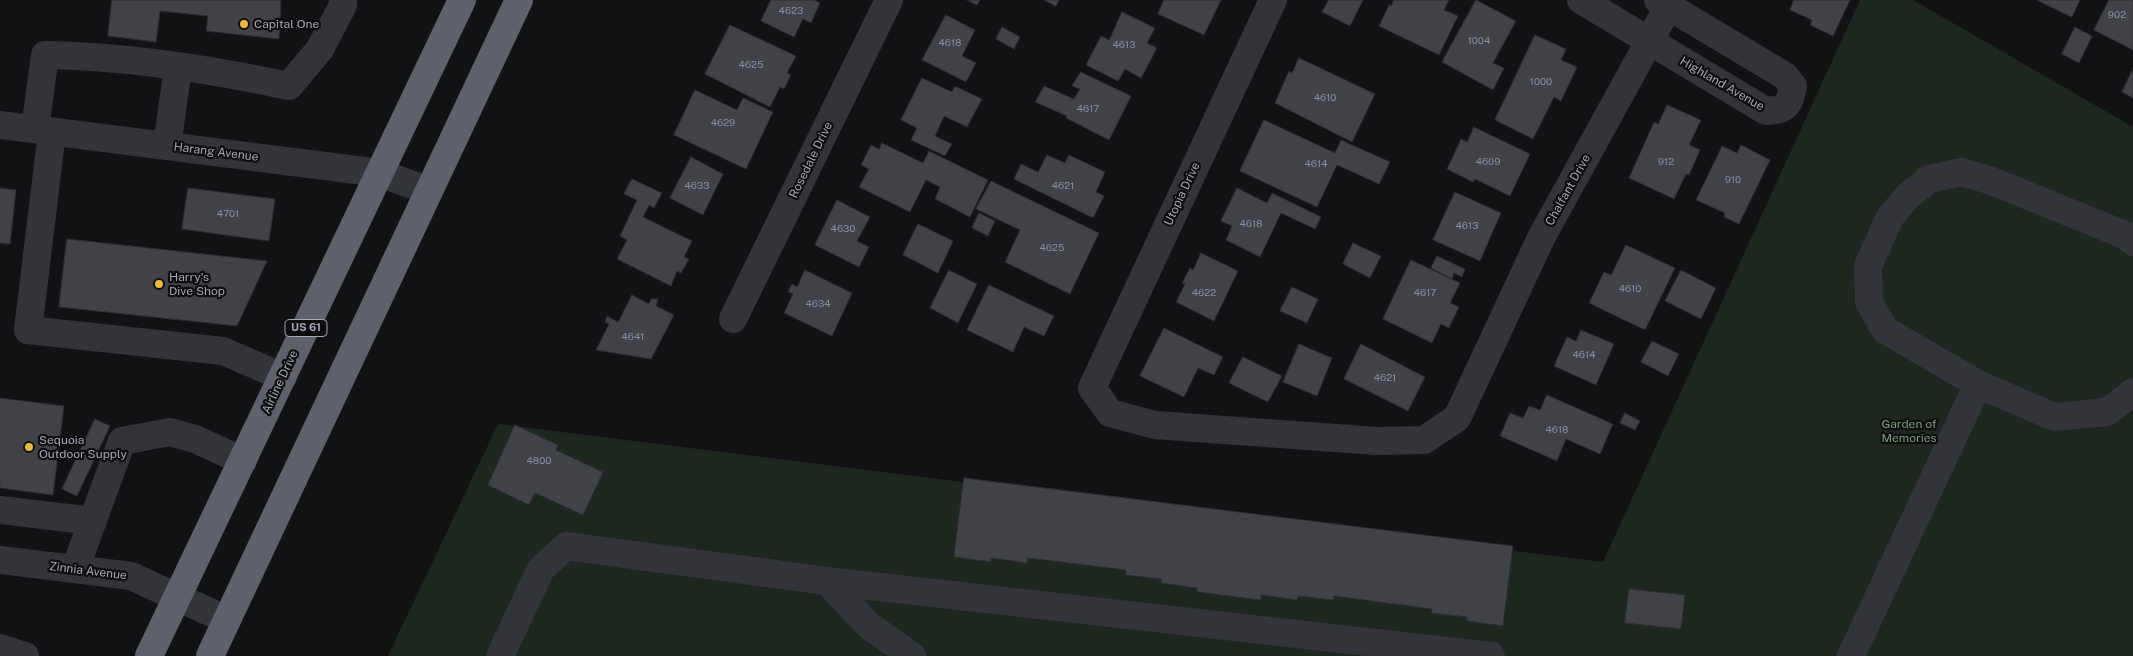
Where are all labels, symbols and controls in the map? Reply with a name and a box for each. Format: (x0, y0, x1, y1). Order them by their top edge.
house number: 4623 (779, 5, 803, 17)
house number: 902 (2108, 9, 2126, 21)
place label: Capital One (254, 17, 319, 31)
marker: Capital One (238, 18, 250, 30)
house number: 1004 (1468, 35, 1490, 47)
house number: 4618 (938, 37, 962, 49)
house number: 4613 (1113, 39, 1135, 51)
street label: Highland Avenue (1677, 54, 1767, 114)
house number: 4625 (739, 59, 763, 71)
house number: 1000 (1530, 76, 1552, 88)
house number: 4610 (1314, 92, 1336, 104)
house number: 4617 (1077, 103, 1099, 115)
house number: 4629 (711, 117, 735, 129)
street label: Rosedale Drive (786, 120, 836, 200)
street label: Harang Avenue (173, 140, 259, 164)
street label: Chalfant Drive (1542, 152, 1594, 228)
house number: 4609 (1476, 156, 1500, 168)
house number: 912 (1658, 156, 1674, 168)
house number: 4614 (1305, 158, 1327, 170)
street label: Utopia Drive (1161, 160, 1203, 228)
house number: 910 (1725, 174, 1741, 186)
house number: 4633 (685, 180, 709, 192)
house number: 4621 (1052, 180, 1074, 192)
house number: 4701 (217, 208, 239, 220)
house number: 4618 (1239, 218, 1263, 230)
house number: 4613 (1456, 220, 1478, 232)
house number: 4630 (831, 223, 855, 235)
house number: 4625 (1040, 242, 1064, 254)
place label: Harry's Dive Shop (169, 270, 225, 298)
marker: Harry's Dive Shop (153, 278, 165, 290)
house number: 4610 (1619, 283, 1641, 295)
house number: 4622 (1192, 287, 1216, 299)
house number: 4617 (1414, 287, 1436, 299)
house number: 4634 (805, 298, 831, 310)
road number: US 61 (285, 319, 327, 336)
house number: 4641 (622, 331, 644, 343)
street label: Airline Drive (259, 348, 301, 416)
house number: 4614 (1573, 349, 1595, 361)
house number: 4621 (1374, 372, 1396, 384)
park label: Garden of Memories (1881, 417, 1937, 445)
house number: 4618 (1545, 424, 1569, 436)
place label: Sequoia Outdoor Supply (39, 433, 127, 461)
marker: Sequoia Outdoor Supply (23, 441, 35, 453)
house number: 4800 (527, 455, 551, 467)
street label: Zinnia Avenue (48, 559, 128, 583)

